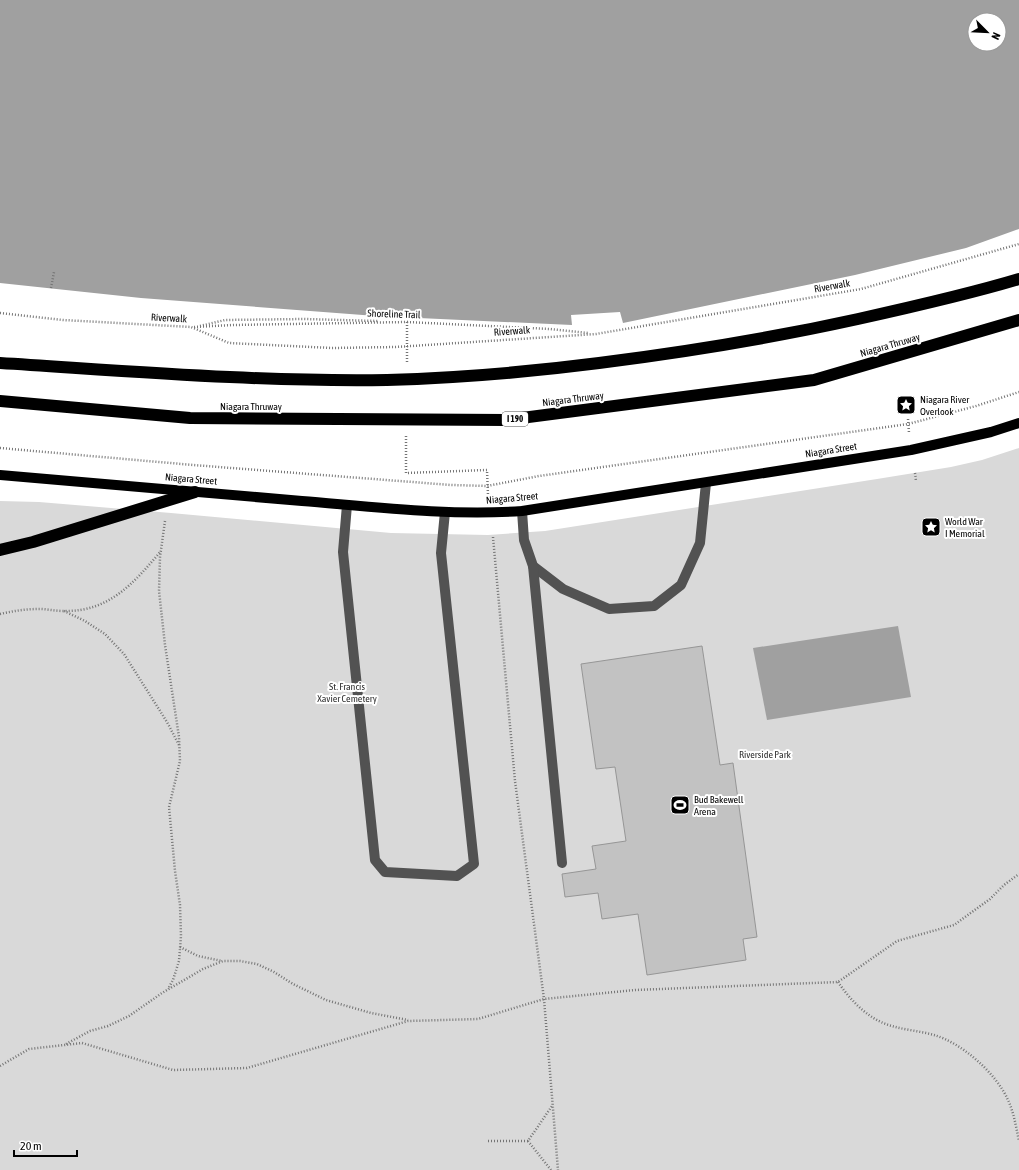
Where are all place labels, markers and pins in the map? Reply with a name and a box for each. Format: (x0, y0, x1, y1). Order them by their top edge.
place icon: Niagara River Overlook (895, 394, 917, 416)
place label: Niagara River Overlook (920, 394, 970, 417)
place icon: World War I Memorial (920, 516, 942, 538)
place label: World War I Memorial (945, 516, 985, 539)
sports icon: Bud Bakewell Arena (669, 794, 691, 816)
place label: Bud Bakewell Arena (694, 794, 744, 817)

